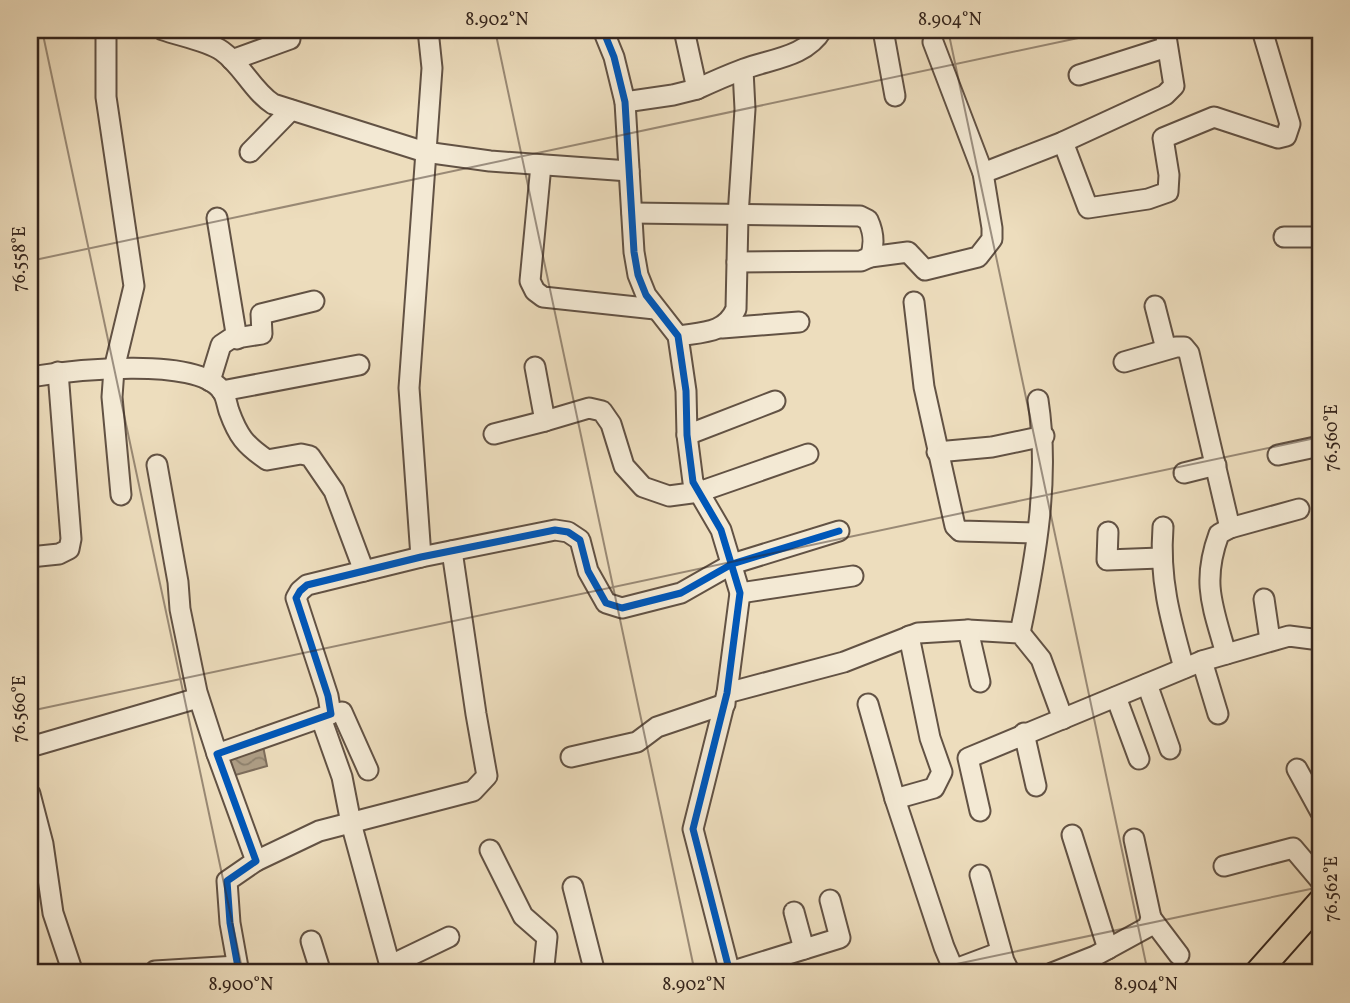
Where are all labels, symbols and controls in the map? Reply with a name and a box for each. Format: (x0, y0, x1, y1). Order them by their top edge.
text: 8.902°N (465, 8, 529, 33)
text: 8.904°N (918, 8, 982, 33)
text: 76.558°E (8, 226, 33, 292)
text: 76.560°E (1320, 404, 1345, 472)
text: 76.560°E (8, 675, 33, 743)
text: 76.562°E (1320, 856, 1345, 922)
text: 8.900°N (209, 973, 273, 998)
text: 8.902°N (662, 973, 726, 998)
text: 8.904°N (1114, 973, 1178, 998)

